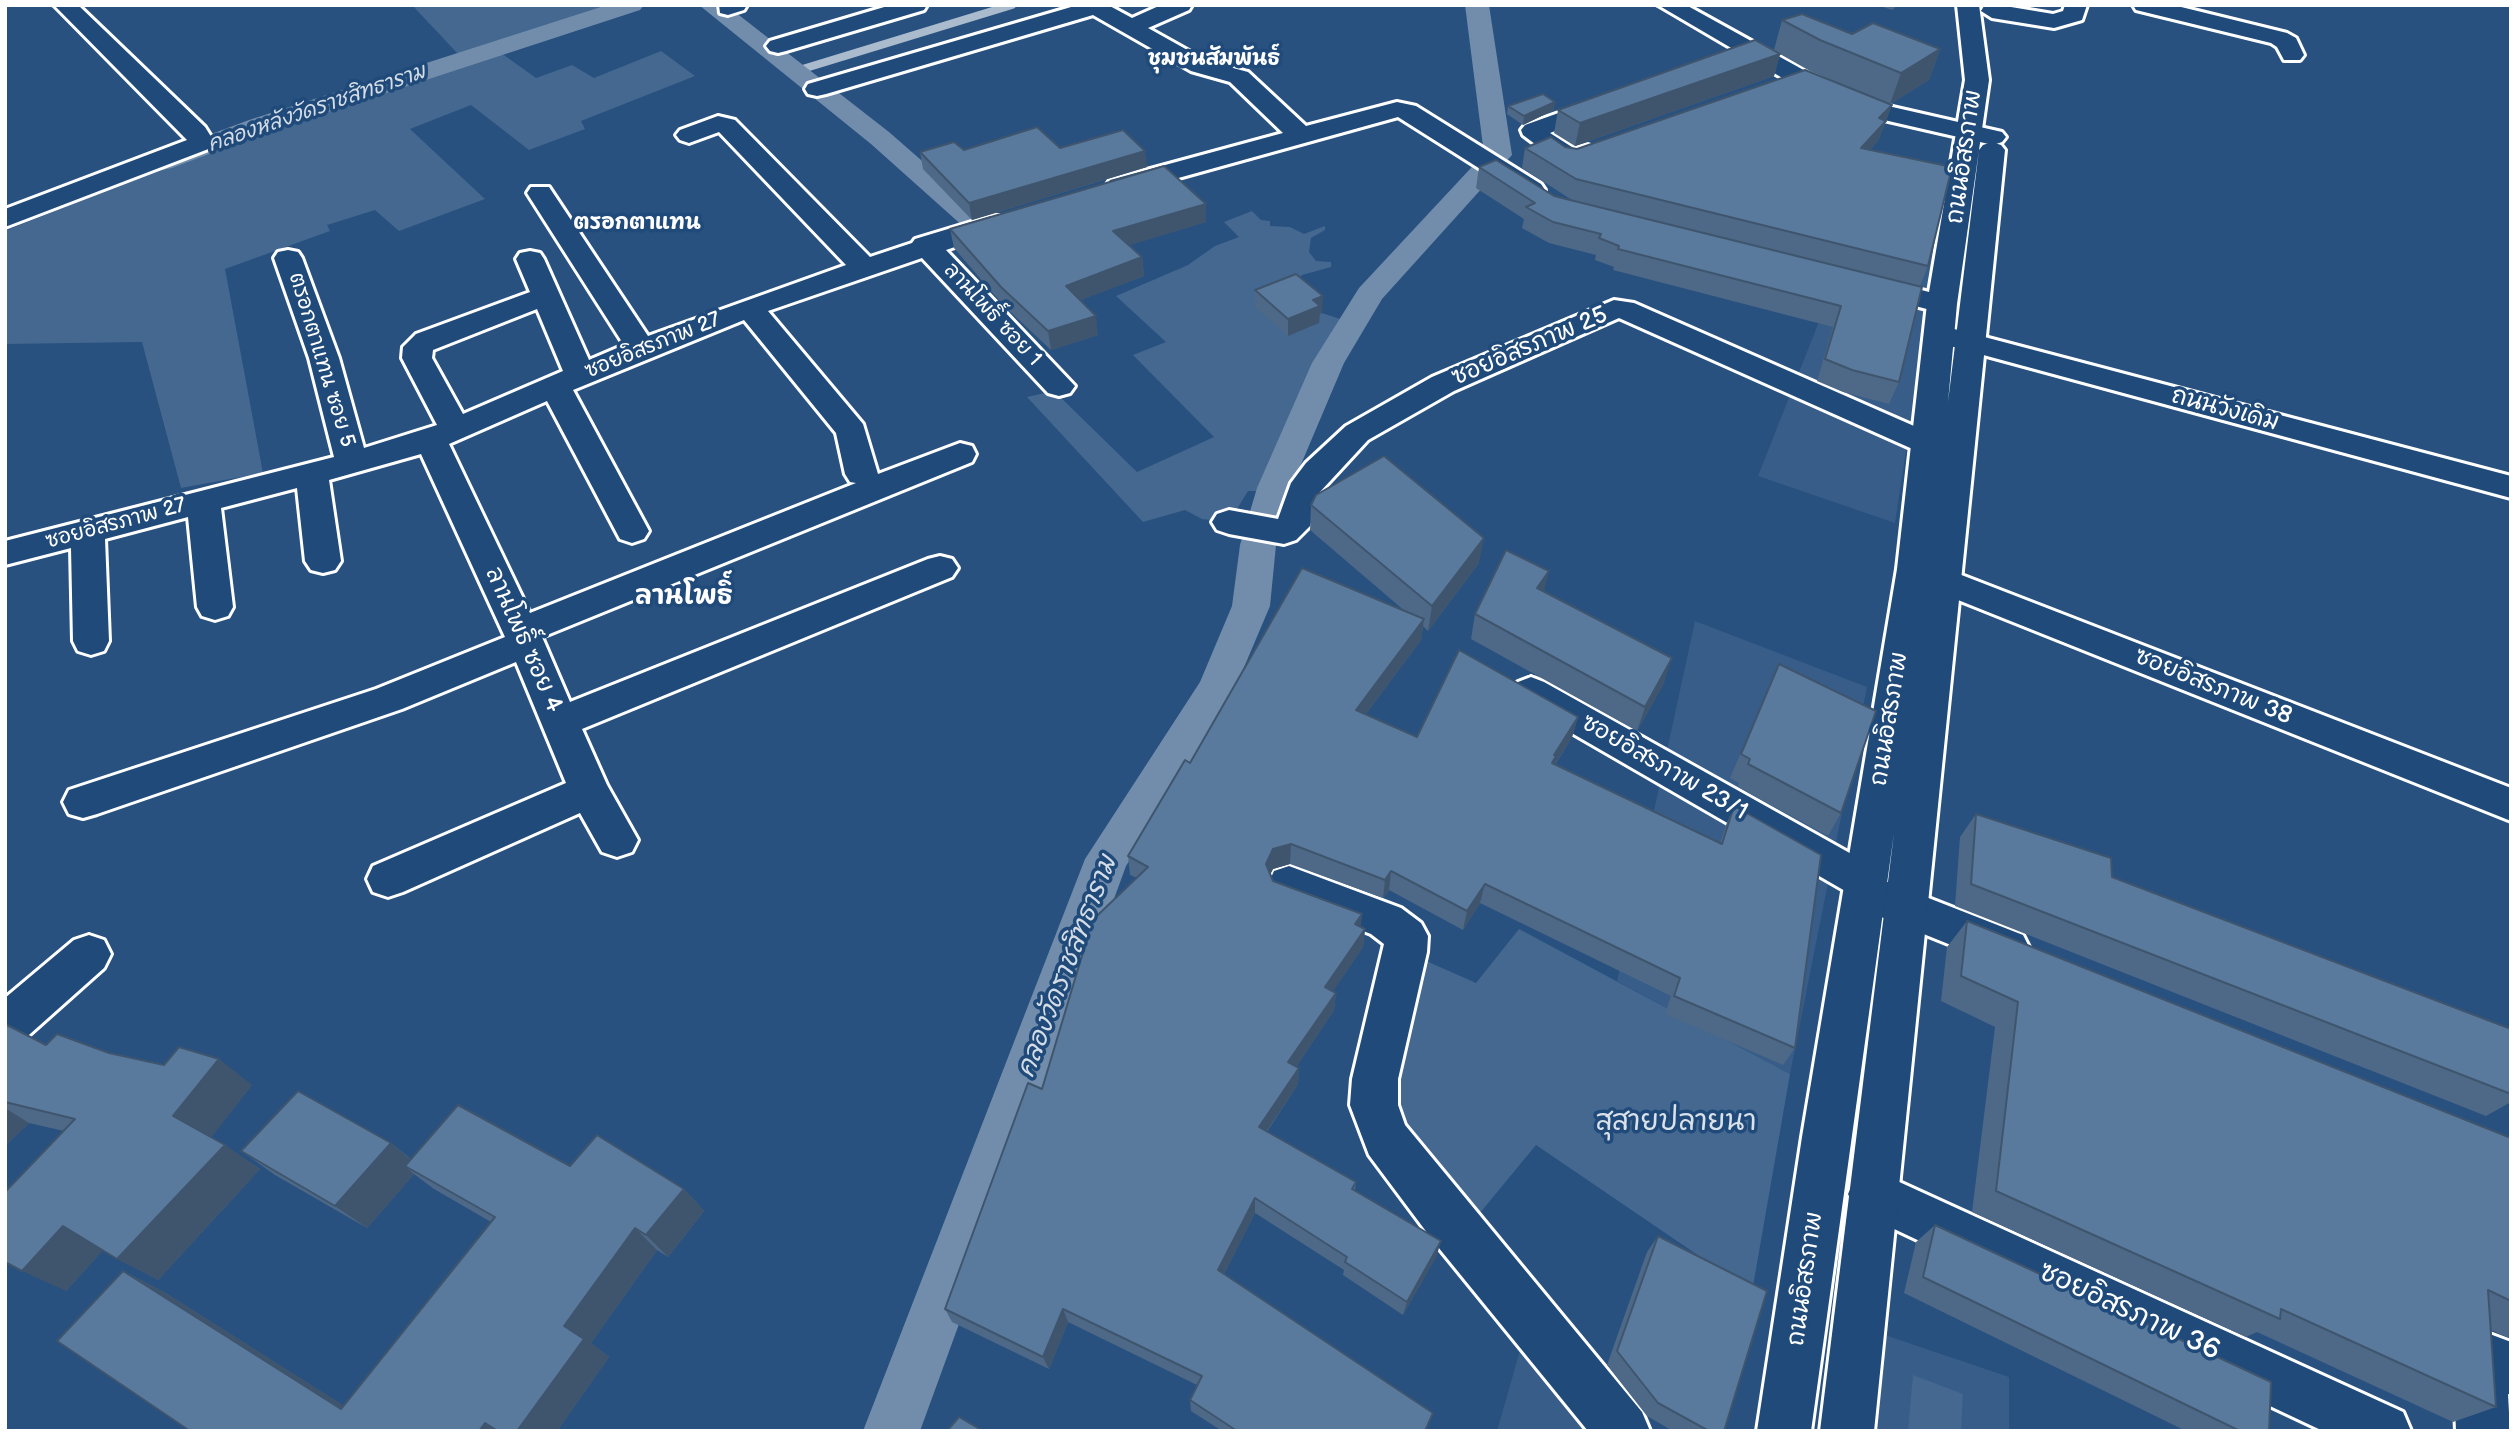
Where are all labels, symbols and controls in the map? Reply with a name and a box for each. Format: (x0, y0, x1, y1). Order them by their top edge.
district label: ชุมชนสัมพันธ์ (1148, 47, 1280, 73)
water label: คลองหลังวัดราชสิทธาราม (205, 60, 429, 158)
street label: ถนนอิสรภาพ (1941, 88, 1989, 226)
district label: ตรอกตาแทน (573, 211, 701, 237)
street label: ลานโพธิ์ ซอย 1 (938, 258, 1046, 372)
street label: ตรอกตาแทน ซอย 5 (282, 270, 360, 450)
street label: ซอยอิสรภาพ 25 (1448, 301, 1612, 393)
street label: ซอยอิสรภาพ 27 (582, 307, 724, 385)
street label: ถนนวังเดิม (2168, 382, 2282, 438)
street label: ซอยอิสรภาพ 27 (43, 493, 189, 555)
street label: ลานโพธิ์ ซอย 4 (478, 563, 568, 717)
district label: ลานโพธิ์ (635, 581, 733, 613)
street label: ซอยอิสรภาพ 38 (2130, 642, 2296, 732)
street label: ถนนอิสรภาพ (1865, 650, 1915, 788)
street label: ซอยอิสรภาพ 23/1 (1576, 709, 1752, 827)
water label: คลองวัดราชสิทธาราม (1011, 852, 1125, 1082)
park label: สุสายปลายนา (1596, 1106, 1756, 1140)
street label: ถนนอิสรภาพ (1782, 1210, 1830, 1348)
street label: ซอยอิสรภาพ 36 (2033, 1255, 2225, 1369)

